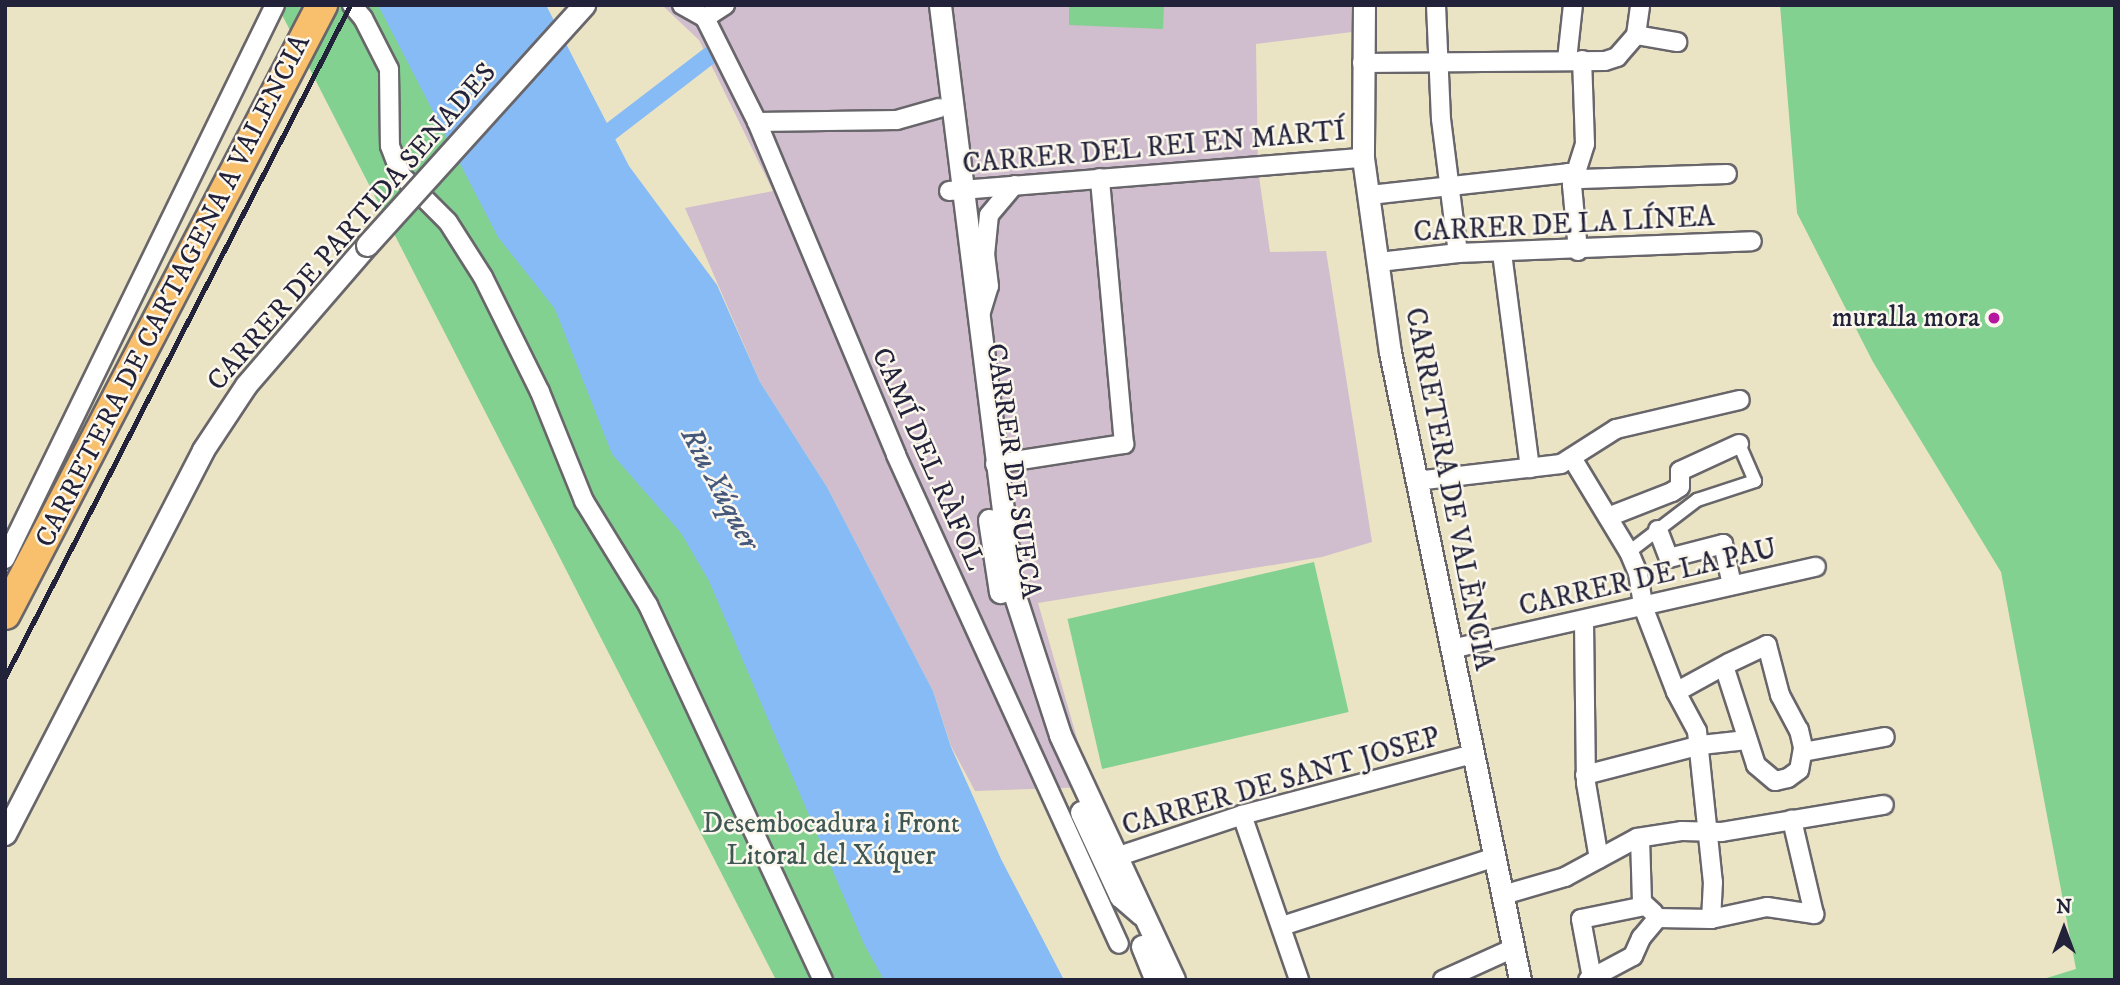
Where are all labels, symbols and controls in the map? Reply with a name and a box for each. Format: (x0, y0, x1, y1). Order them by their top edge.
street label: CARRETERA DE CARTAGENA A VALENCIA (28, 29, 318, 553)
street label: CARRER DE PARTIDA SENADES (200, 56, 504, 398)
street label: CARRER DEL REI EN MARTÍ (961, 115, 1347, 181)
street label: CARRER DE LA LÍNEA (1413, 200, 1715, 250)
place label: muralla mora (1832, 301, 1980, 335)
street label: CARRETERA DE VALÈNCIA (1397, 305, 1501, 673)
marker: muralla mora (1986, 310, 2002, 326)
street label: CARRER DE SUECA (978, 341, 1048, 601)
street label: CAMÍ DEL RÀFOL (864, 343, 992, 575)
water label: Riu Xúquer (672, 421, 766, 557)
street label: CARRER DE LA PAU (1516, 532, 1780, 624)
street label: CARRER DE SANT JOSEP (1118, 721, 1444, 843)
park label: Desembocadura i Front Litoral del Xúquer (702, 807, 960, 873)
north arrow (2029, 894, 2099, 964)
text: N (2056, 896, 2072, 919)

